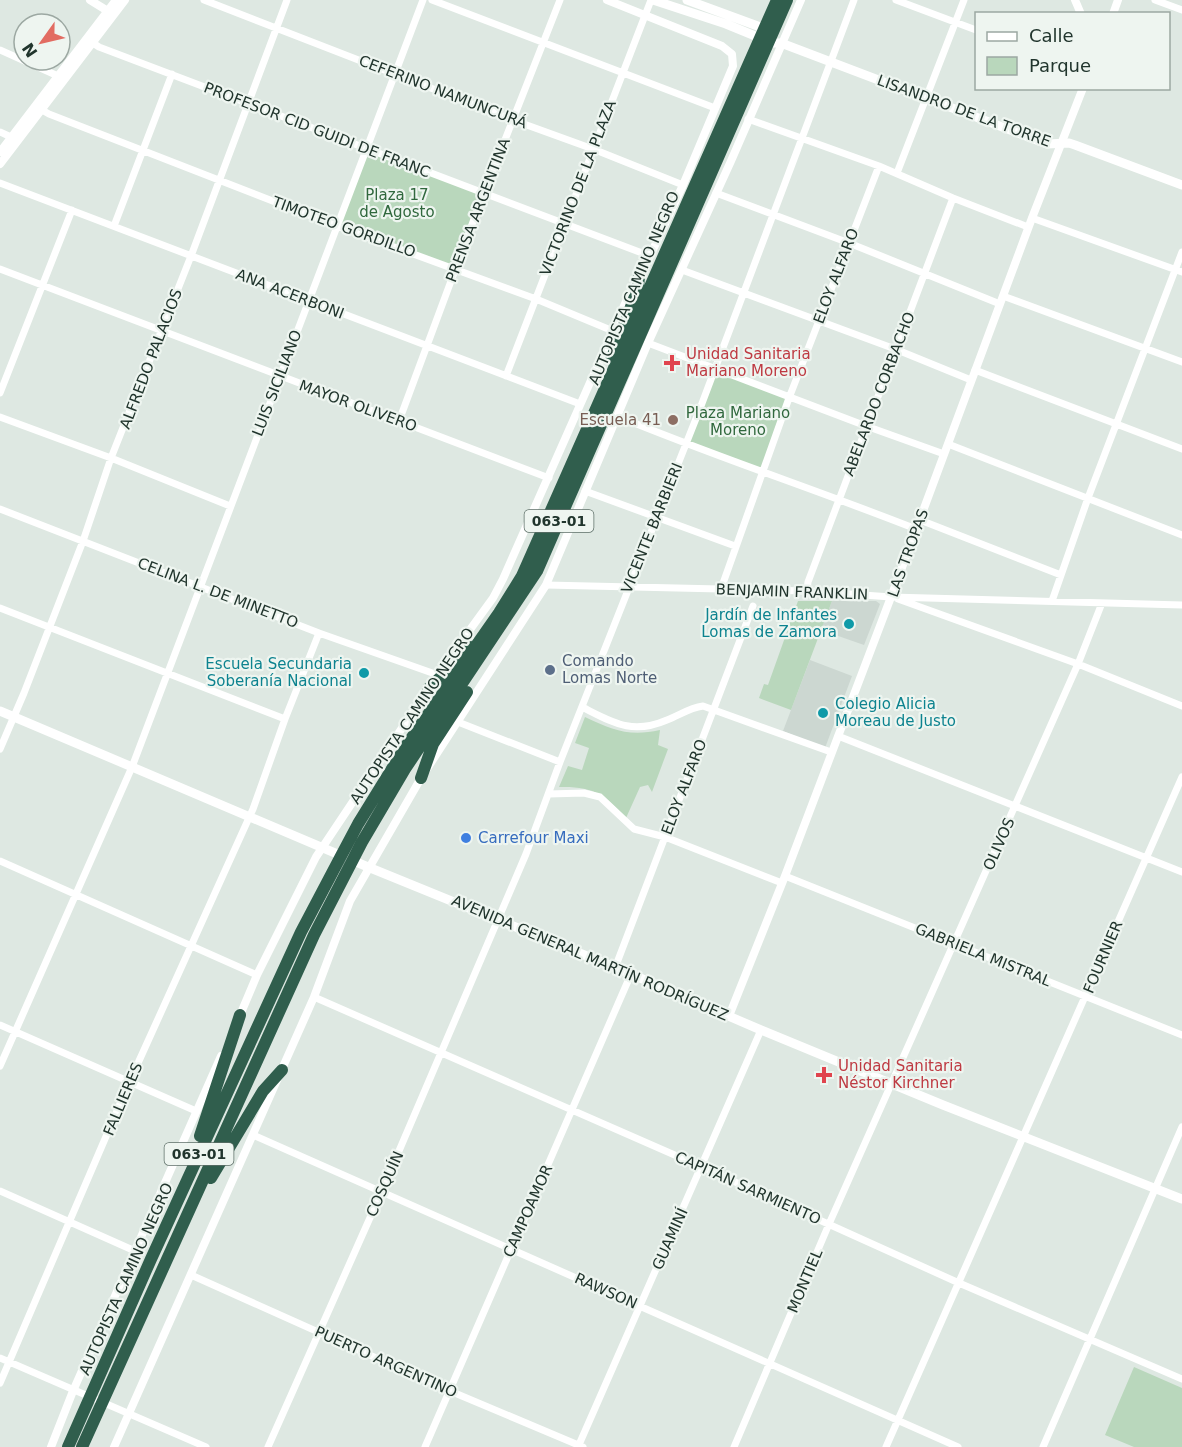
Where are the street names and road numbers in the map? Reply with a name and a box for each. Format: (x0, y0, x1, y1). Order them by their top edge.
street label: CEFERINO NAMUNCURÁ (356, 51, 531, 133)
street label: LISANDRO DE LA TORRE (875, 71, 1053, 151)
street label: PROFESOR CID GUIDI DE FRANC (201, 78, 433, 182)
street label: VICTORINO DE LA PLAZA (536, 97, 620, 278)
street label: PRENSA ARGENTINA (442, 135, 514, 285)
street label: AUTOPISTA CAMINO NEGRO (585, 188, 683, 388)
street label: TIMOTEO GORDILLO (269, 192, 418, 261)
street label: ELOY ALFARO (810, 226, 862, 326)
street label: ANA ACERBONI (233, 265, 347, 323)
street label: ALFREDO PALACIOS (116, 286, 186, 432)
street label: ABELARDO CORBACHO (839, 310, 919, 478)
street label: LUIS SICILIANO (248, 327, 306, 439)
street label: MAYOR OLIVERO (297, 376, 419, 436)
street label: VICENTE BARBIERI (618, 460, 686, 596)
street label: LAS TROPAS (884, 506, 932, 600)
road number: 063-01 (524, 510, 594, 532)
street label: CELINA L. DE MINETTO (135, 554, 301, 632)
street label: BENJAMIN FRANKLIN (715, 580, 869, 604)
street label: AUTOPISTA CAMINO NEGRO (346, 624, 478, 808)
street label: ELOY ALFARO (658, 737, 710, 837)
street label: OLIVOS (979, 815, 1019, 873)
street label: AVENIDA GENERAL MARTÍN RODRÍGUEZ (449, 890, 732, 1025)
street label: FOURNIER (1080, 918, 1126, 996)
street label: GABRIELA MISTRAL (913, 920, 1054, 991)
street label: FALLIERES (100, 1060, 146, 1138)
road number: 063-01 (164, 1143, 234, 1165)
street label: CAPITÁN SARMIENTO (672, 1147, 824, 1228)
street label: COSQUÍN (362, 1148, 408, 1220)
street label: CAMPOAMOR (500, 1162, 556, 1260)
street label: AUTOPISTA CAMINO NEGRO (75, 1180, 177, 1378)
street label: GUAMINÍ (647, 1205, 692, 1273)
street label: MONTIEL (784, 1246, 827, 1316)
street label: RAWSON (572, 1269, 640, 1313)
street label: PUERTO ARGENTINO (312, 1322, 460, 1402)

